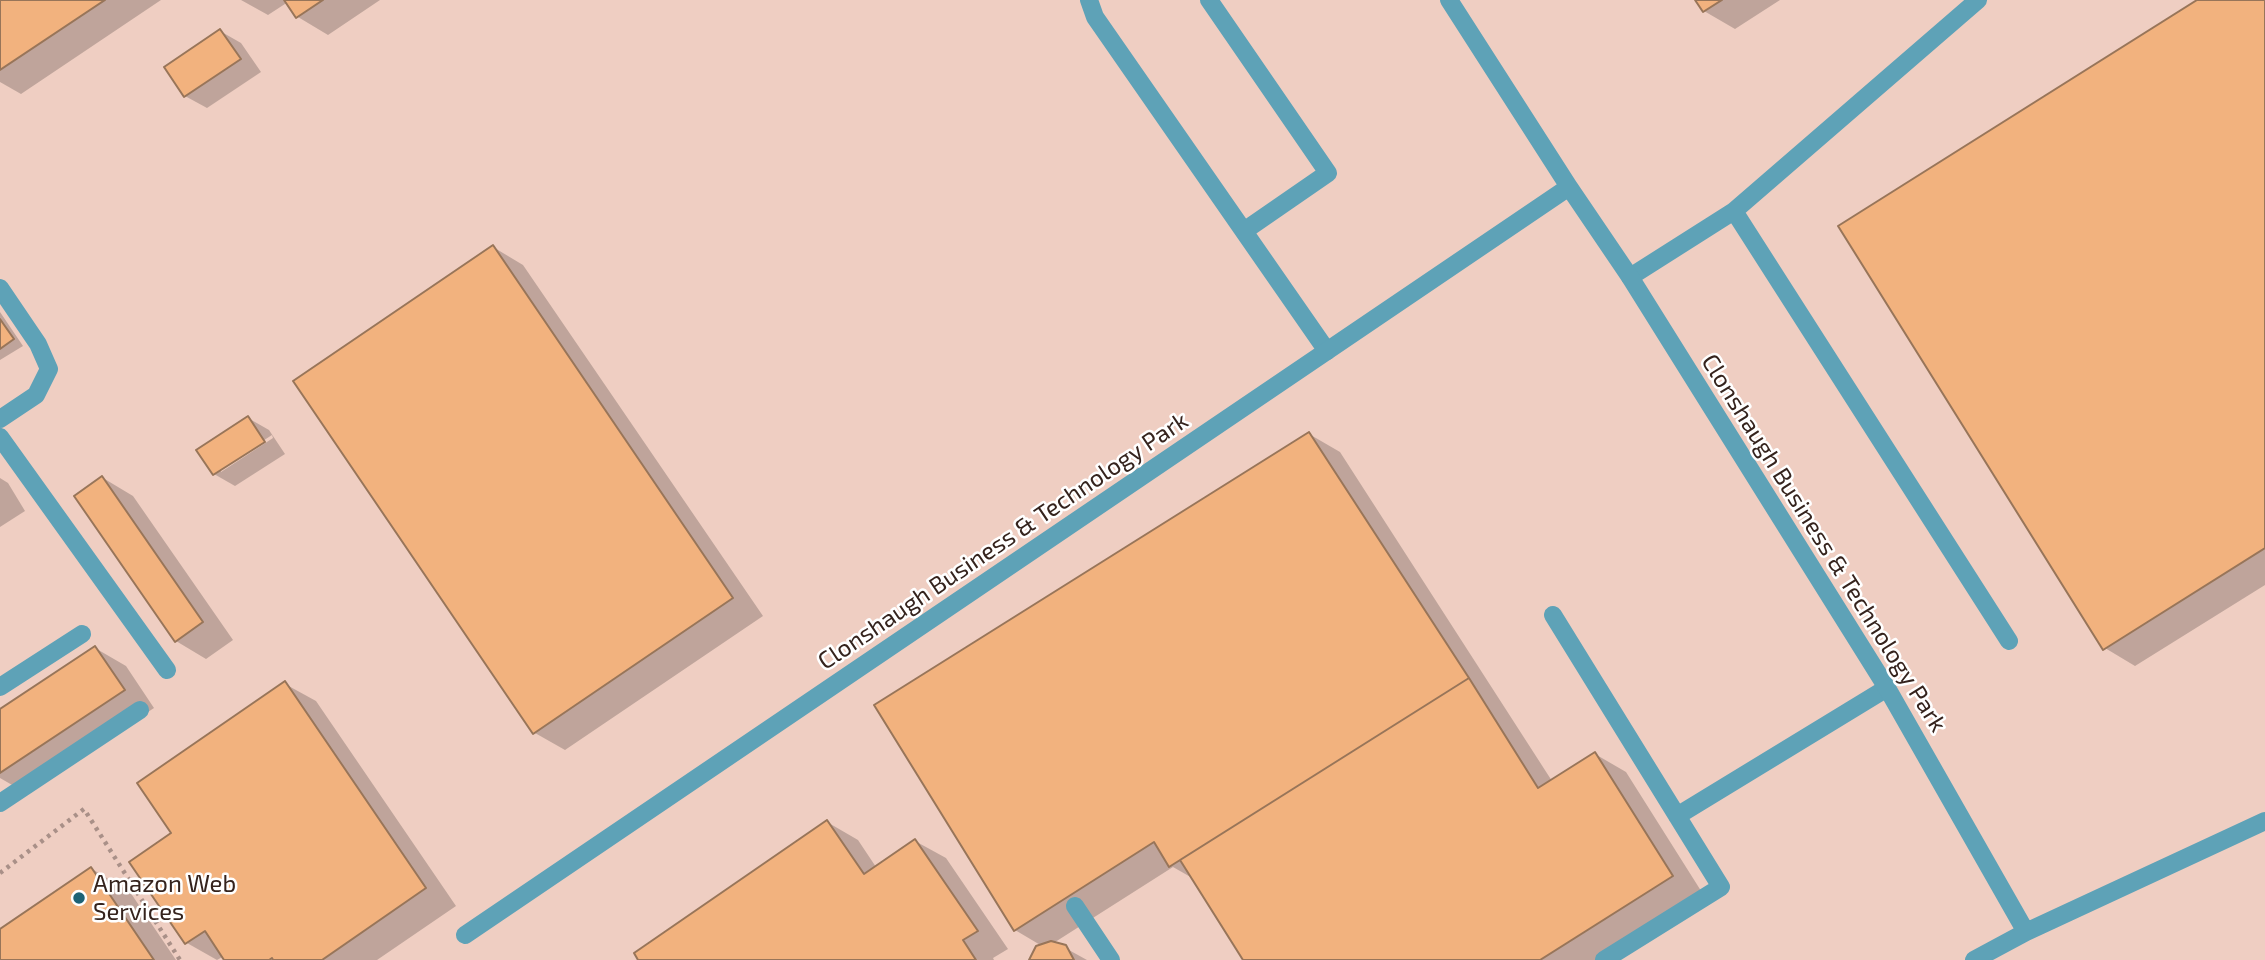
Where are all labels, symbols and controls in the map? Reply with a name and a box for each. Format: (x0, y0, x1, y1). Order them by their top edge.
street label: Clonshaugh Business & Technology Park (1695, 349, 1953, 737)
street label: Clonshaugh Business & Technology Park (813, 406, 1193, 676)
place label: Amazon Web Services (93, 870, 236, 926)
marker: Amazon Web Services (71, 890, 87, 906)

